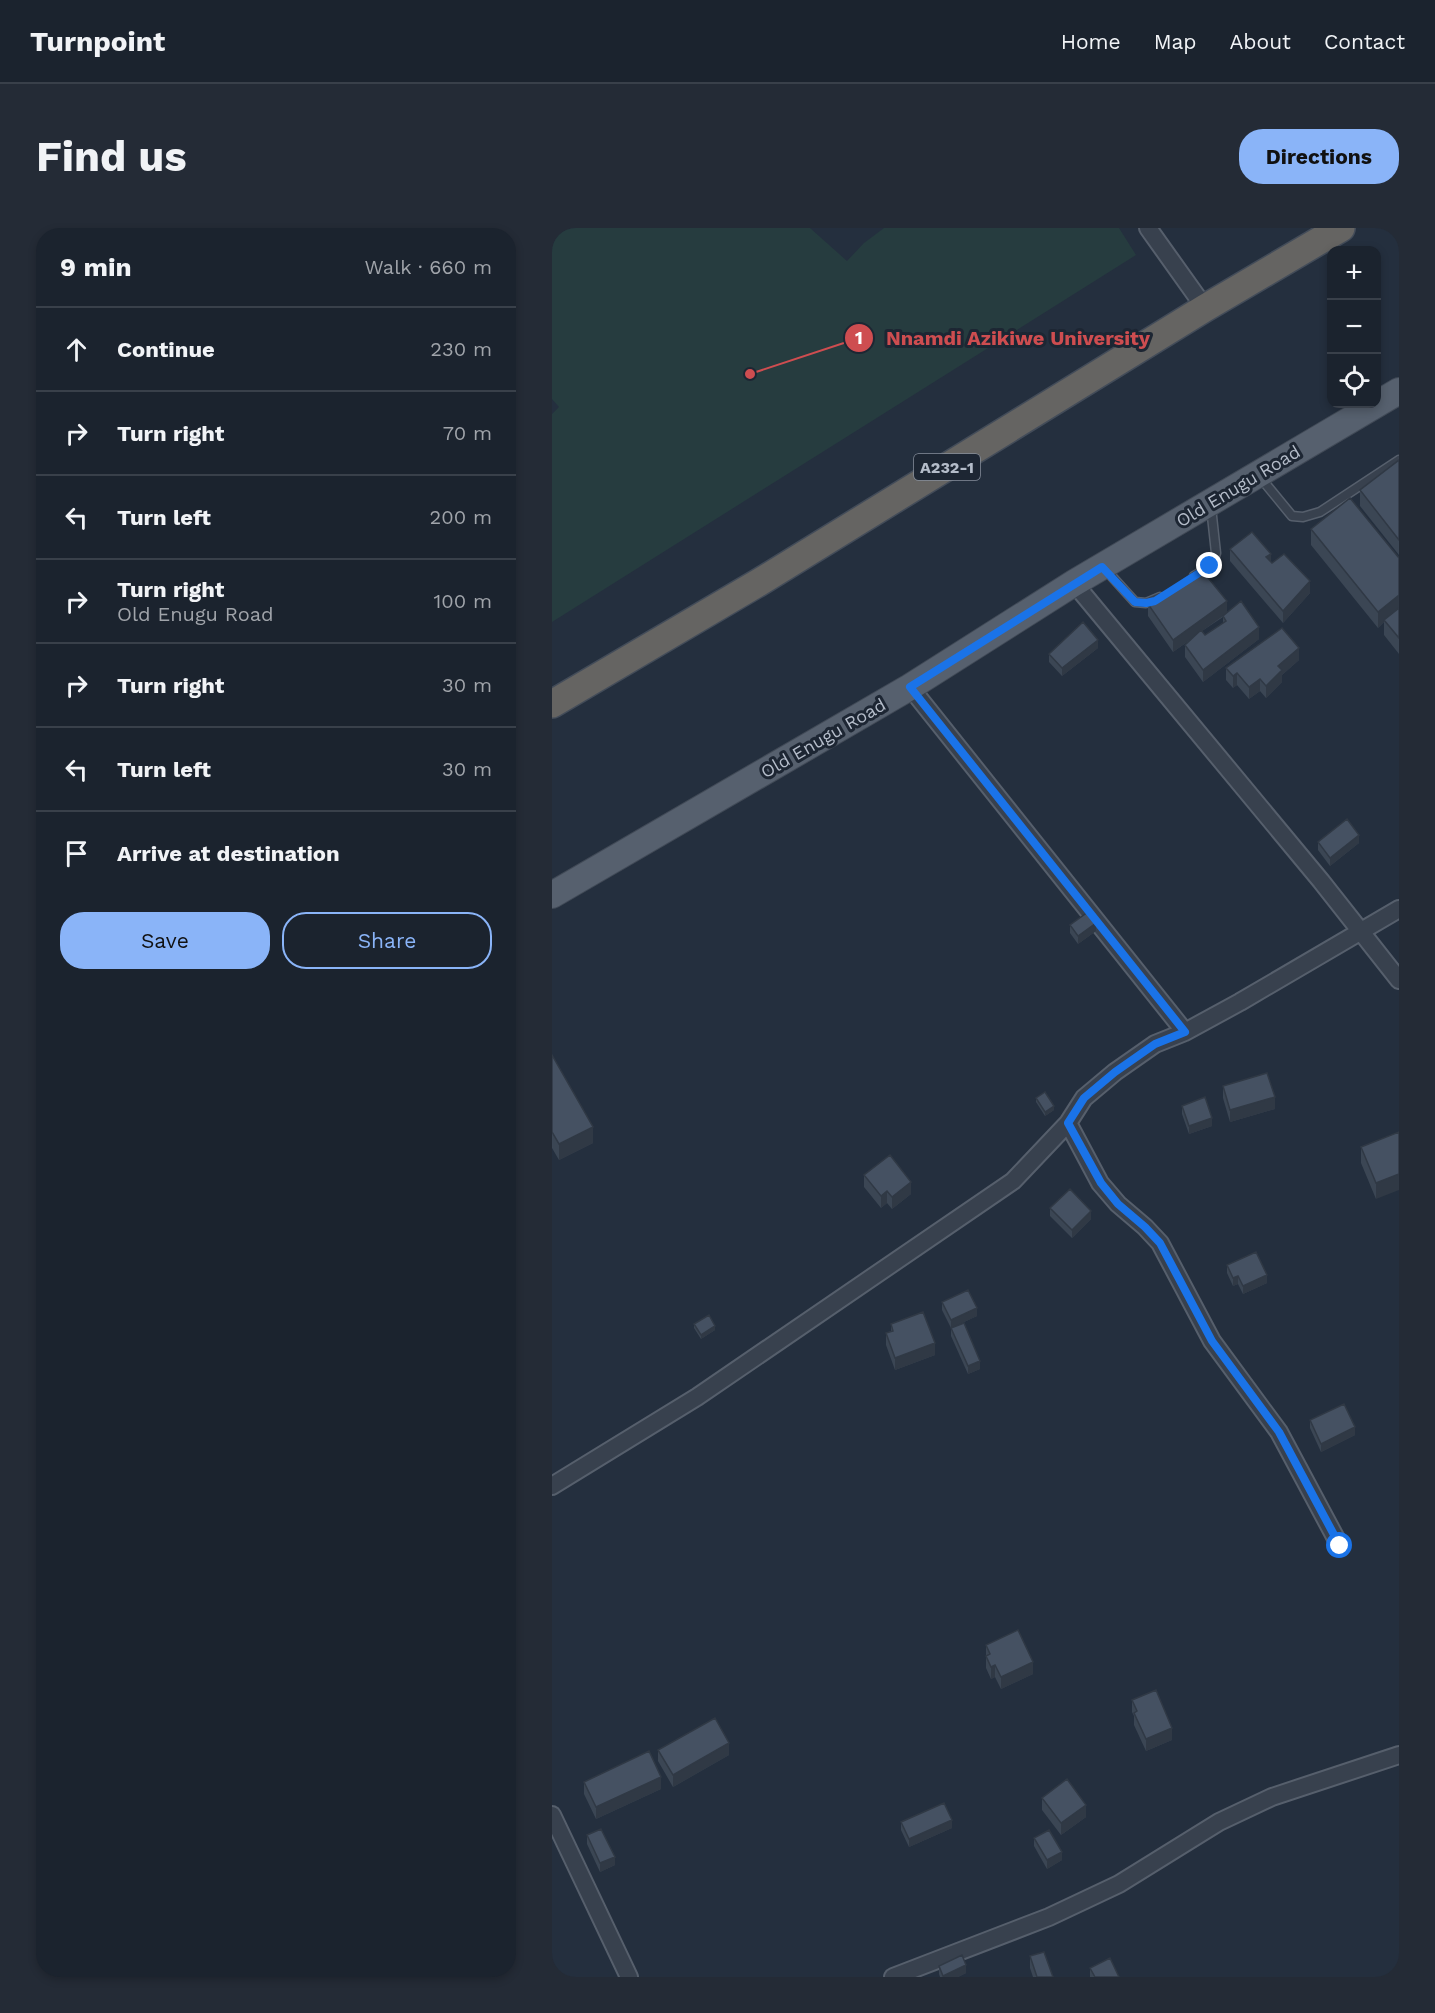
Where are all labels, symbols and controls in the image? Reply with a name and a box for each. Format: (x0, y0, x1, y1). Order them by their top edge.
text: Turnpoint (30, 25, 165, 58)
text: Home (1061, 29, 1121, 54)
text: Map (1154, 29, 1197, 54)
text: About (1230, 29, 1291, 54)
text: Contact (1324, 29, 1405, 54)
button: Directions (1239, 129, 1399, 184)
text: Find us (36, 132, 187, 181)
map controls (1327, 246, 1381, 408)
button: + (1327, 246, 1381, 300)
text: 9 min (60, 252, 132, 282)
text: Walk · 660 m (364, 255, 492, 279)
button: − (1327, 300, 1381, 354)
callout: Nnamdi Azikiwe University (844, 319, 1162, 357)
text: Nnamdi Azikiwe University (886, 326, 1151, 350)
text: 1 (855, 327, 863, 348)
icon: ahead (60, 333, 93, 366)
text: Continue (117, 337, 215, 362)
text: 230 m (430, 337, 492, 361)
button: locate (1327, 354, 1381, 408)
icon: right (60, 417, 93, 450)
text: Turn right (117, 421, 224, 446)
text: 70 m (443, 421, 492, 445)
street label: Old Enugu Road (1172, 441, 1304, 531)
road number: A232-1 (914, 454, 980, 480)
icon: left (60, 501, 93, 534)
text: Turn left (117, 505, 211, 530)
text: 200 m (430, 505, 492, 529)
route end (1196, 552, 1222, 578)
text: Turn right (117, 577, 224, 602)
icon: right (60, 585, 93, 618)
text: 100 m (433, 589, 492, 613)
text: Old Enugu Road (117, 602, 274, 626)
icon: right (60, 669, 93, 702)
text: Turn right (117, 673, 224, 698)
text: 30 m (442, 673, 492, 697)
street label: Old Enugu Road (757, 694, 889, 782)
icon: left (60, 753, 93, 786)
text: Turn left (117, 757, 211, 782)
text: 30 m (442, 757, 492, 781)
icon: arrive (60, 837, 93, 870)
text: Arrive at destination (117, 841, 340, 866)
button: Save (60, 912, 270, 969)
button: Share (282, 912, 492, 969)
route start (1326, 1532, 1352, 1558)

